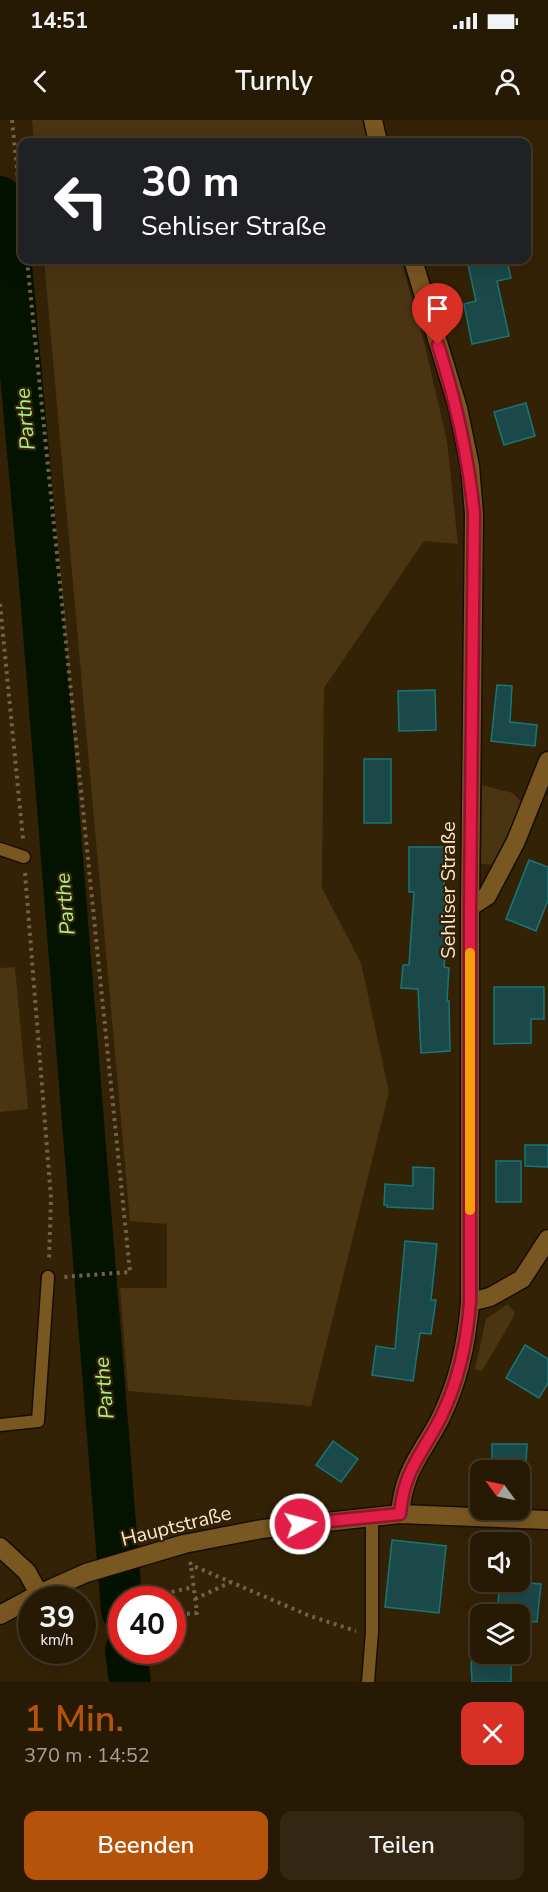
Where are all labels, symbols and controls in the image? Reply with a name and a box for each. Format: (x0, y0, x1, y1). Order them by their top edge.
text: 14:51 (30, 6, 88, 36)
text: Turnly (235, 63, 313, 100)
icon: back (24, 65, 57, 98)
icon: person (491, 65, 524, 98)
text: 30 m (141, 154, 240, 211)
icon: left (42, 162, 120, 240)
text: Sehliser Straße (141, 208, 326, 245)
pin (412, 283, 463, 345)
icon: arrive (421, 292, 454, 325)
water label: Parthe (8, 387, 42, 451)
street label: Sehliser Straße (435, 821, 462, 959)
water label: Parthe (48, 872, 82, 936)
water label: Parthe (87, 1356, 121, 1420)
north arrow (470, 1460, 530, 1520)
map controls (470, 1460, 530, 1664)
position arrow (268, 1492, 332, 1556)
street label: Hauptstraße (118, 1499, 234, 1553)
button: sound (470, 1532, 530, 1592)
speed limit sign: 40 (108, 1586, 186, 1664)
text: 39 (39, 1597, 75, 1638)
button: layers (470, 1604, 530, 1664)
text: km/h (40, 1630, 74, 1650)
text: 1 Min. (24, 1695, 124, 1744)
button: close (461, 1702, 524, 1765)
text: 370 m · 14:52 (24, 1742, 150, 1769)
button: Beenden (24, 1811, 268, 1880)
button: Teilen (280, 1811, 524, 1880)

